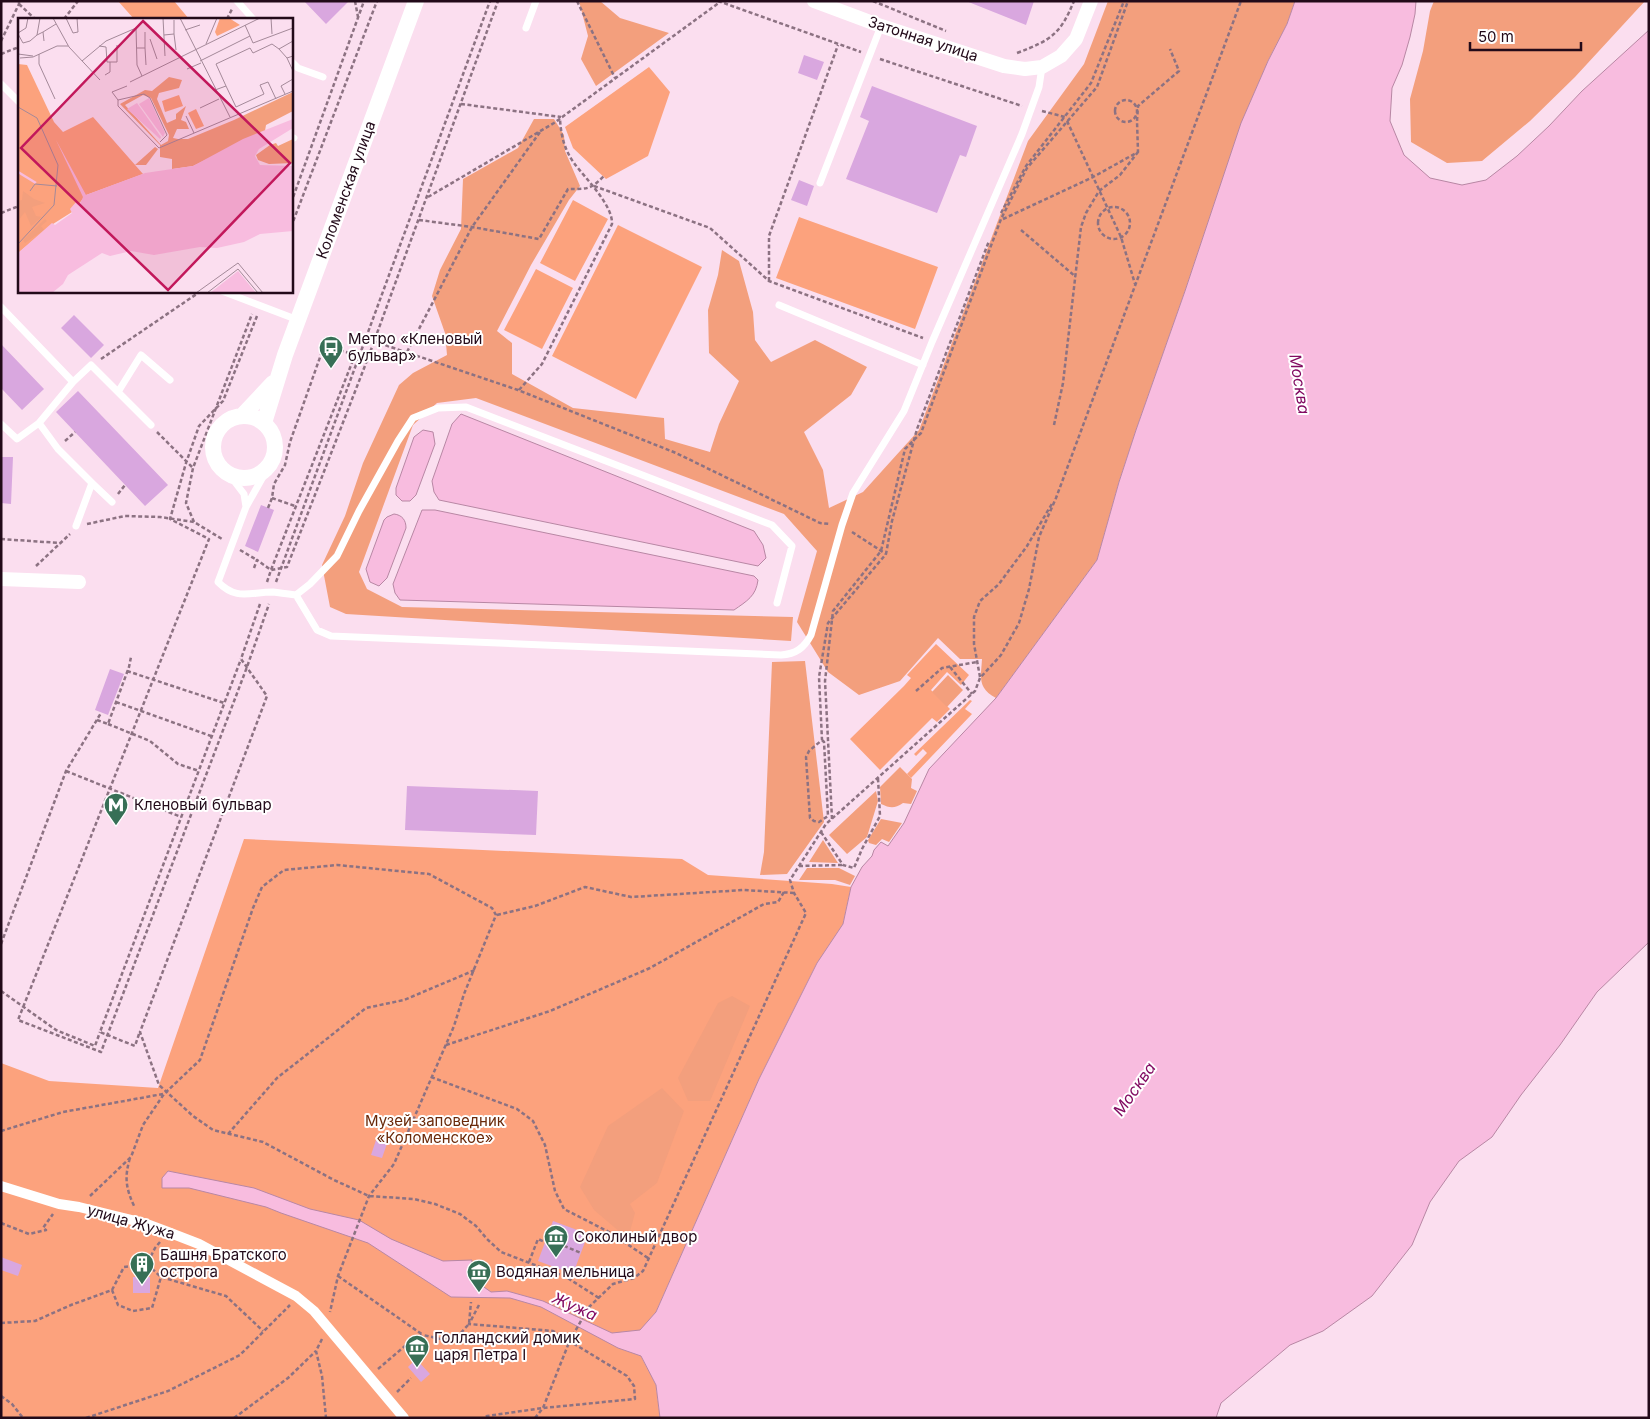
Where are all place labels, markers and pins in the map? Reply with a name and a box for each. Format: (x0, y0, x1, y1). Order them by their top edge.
place label: Метро «Кленовый бульвар» (348, 329, 482, 365)
bus stop icon: Метро «Кленовый бульвар» (318, 335, 344, 369)
metro station icon: Кленовый бульвар (103, 792, 129, 826)
place label: Кленовый бульвар (134, 795, 272, 814)
museum icon: Соколиный двор (543, 1224, 569, 1258)
place label: Соколиный двор (574, 1227, 697, 1246)
place label: Башня Братского острога (160, 1245, 287, 1281)
building icon: Башня Братского острога (129, 1251, 155, 1285)
museum icon: Водяная мельница (466, 1259, 492, 1293)
place label: Водяная мельница (496, 1262, 635, 1281)
place label: Голландский домик царя Петра I (434, 1328, 580, 1364)
museum icon: Голландский домик царя Петра I (404, 1334, 430, 1368)

